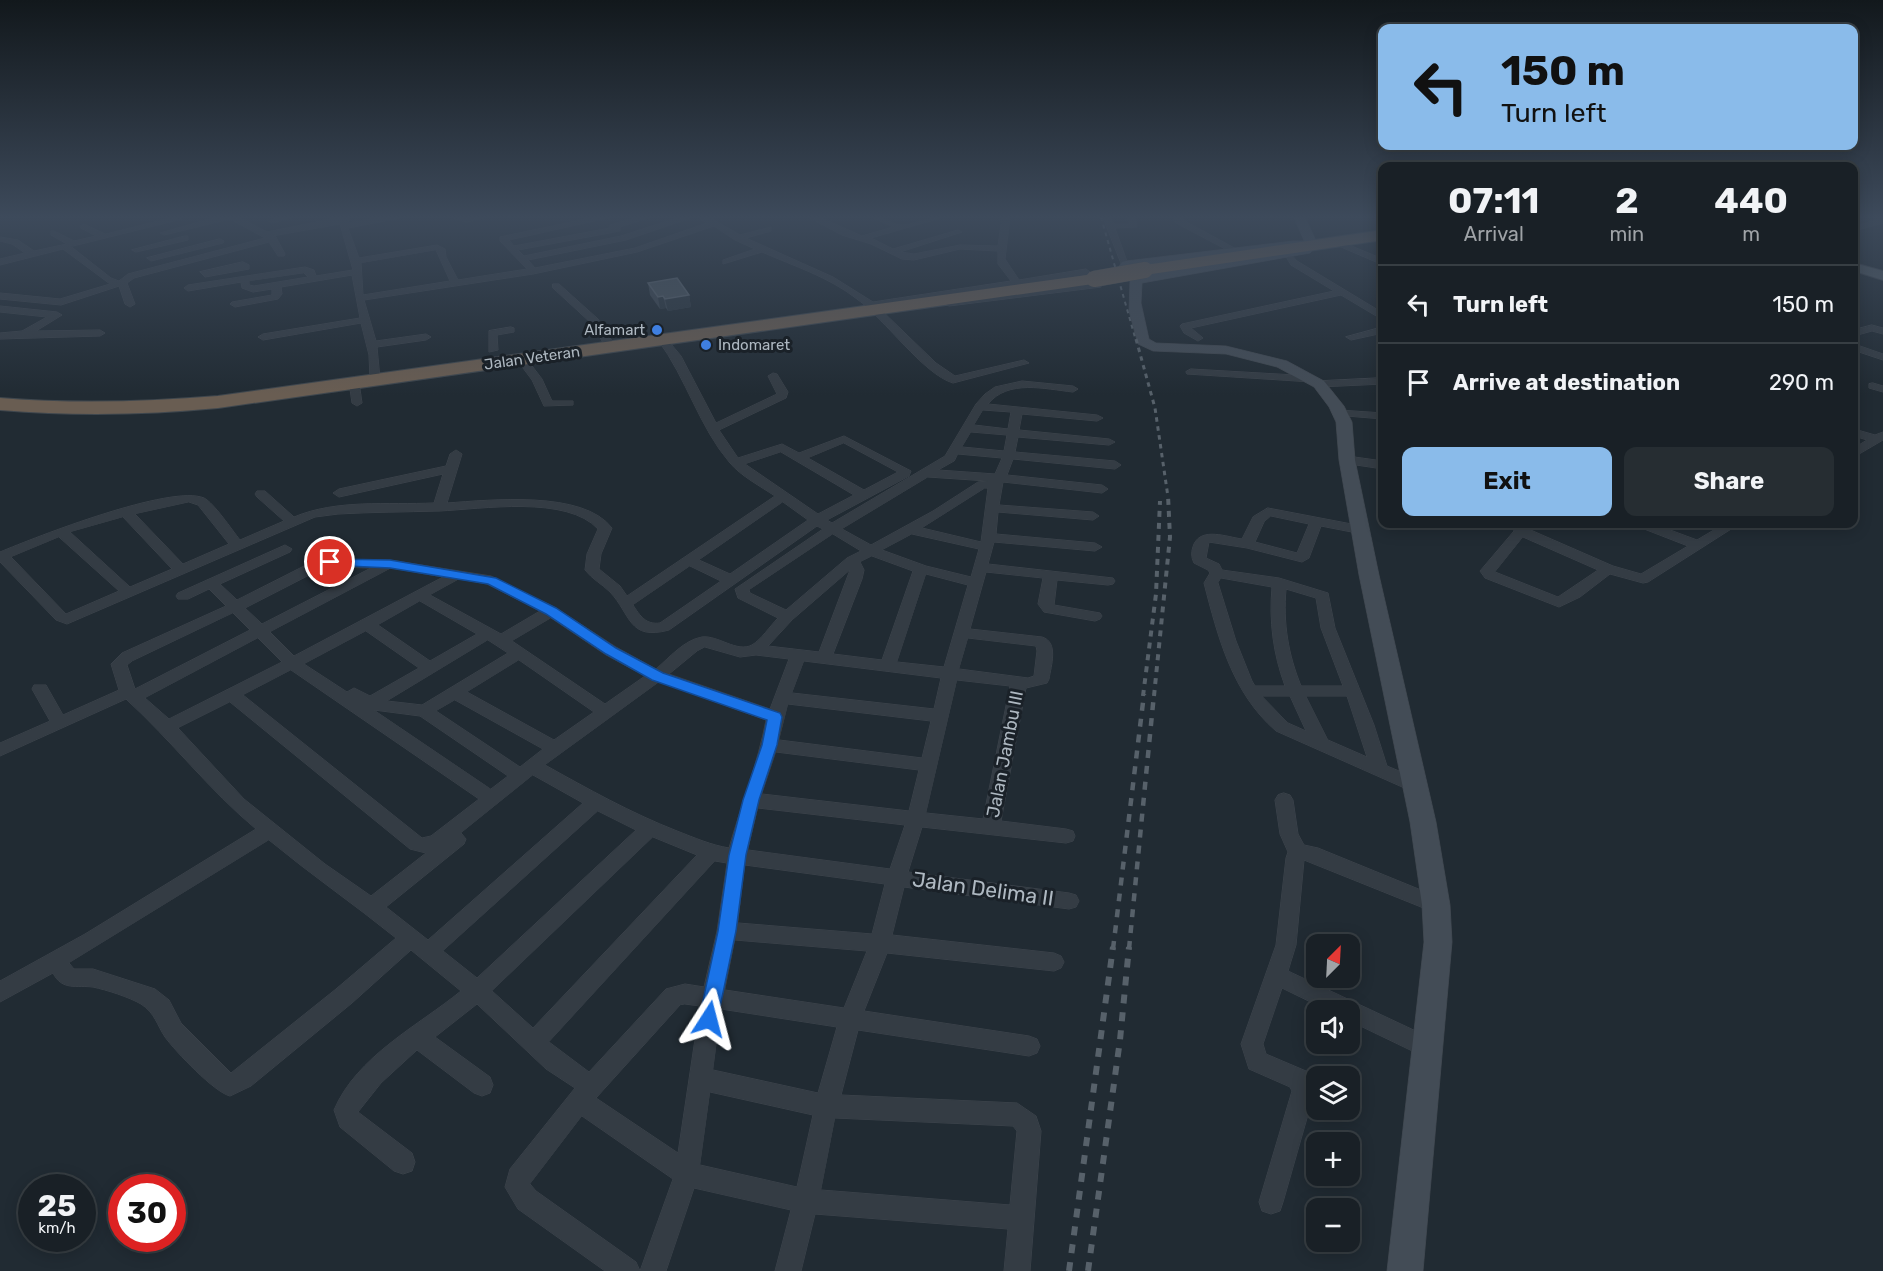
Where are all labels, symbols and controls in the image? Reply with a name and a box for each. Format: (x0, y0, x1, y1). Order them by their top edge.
text: 150 m (1501, 46, 1625, 96)
icon: left (1402, 48, 1480, 126)
text: Turn left (1501, 97, 1606, 129)
text: 07:11 (1448, 179, 1539, 222)
text: 2 (1615, 179, 1639, 222)
text: 440 (1714, 179, 1788, 222)
text: Arrival (1464, 222, 1524, 246)
text: min (1610, 222, 1644, 246)
text: m (1742, 222, 1760, 246)
icon: left (1402, 288, 1435, 321)
text: Turn left (1453, 291, 1548, 318)
text: 150 m (1773, 291, 1834, 318)
place label: Alfamart (584, 321, 645, 339)
marker: Alfamart (650, 323, 664, 337)
place label: Indomaret (718, 336, 790, 354)
marker: Indomaret (699, 338, 713, 352)
street label: Jalan Veteran (483, 342, 581, 374)
icon: arrive (1402, 366, 1435, 399)
text: Arrive at destination (1453, 369, 1680, 396)
text: 290 m (1769, 369, 1834, 396)
button: Exit (1402, 447, 1612, 516)
button: Share (1624, 447, 1834, 516)
pin (304, 536, 355, 587)
icon: arrive (313, 545, 346, 578)
street label: Jalan Jambu III (982, 689, 1028, 819)
street label: Jalan Delima II (911, 866, 1055, 911)
north arrow (1306, 934, 1360, 988)
map controls (1306, 934, 1360, 1252)
position arrow (677, 987, 741, 1051)
button: sound (1306, 1000, 1360, 1054)
button: layers (1306, 1066, 1360, 1120)
button: + (1306, 1132, 1360, 1186)
speed limit sign: 30 (108, 1174, 186, 1252)
text: 25 (38, 1188, 76, 1224)
button: − (1306, 1198, 1360, 1252)
text: km/h (38, 1219, 76, 1237)

